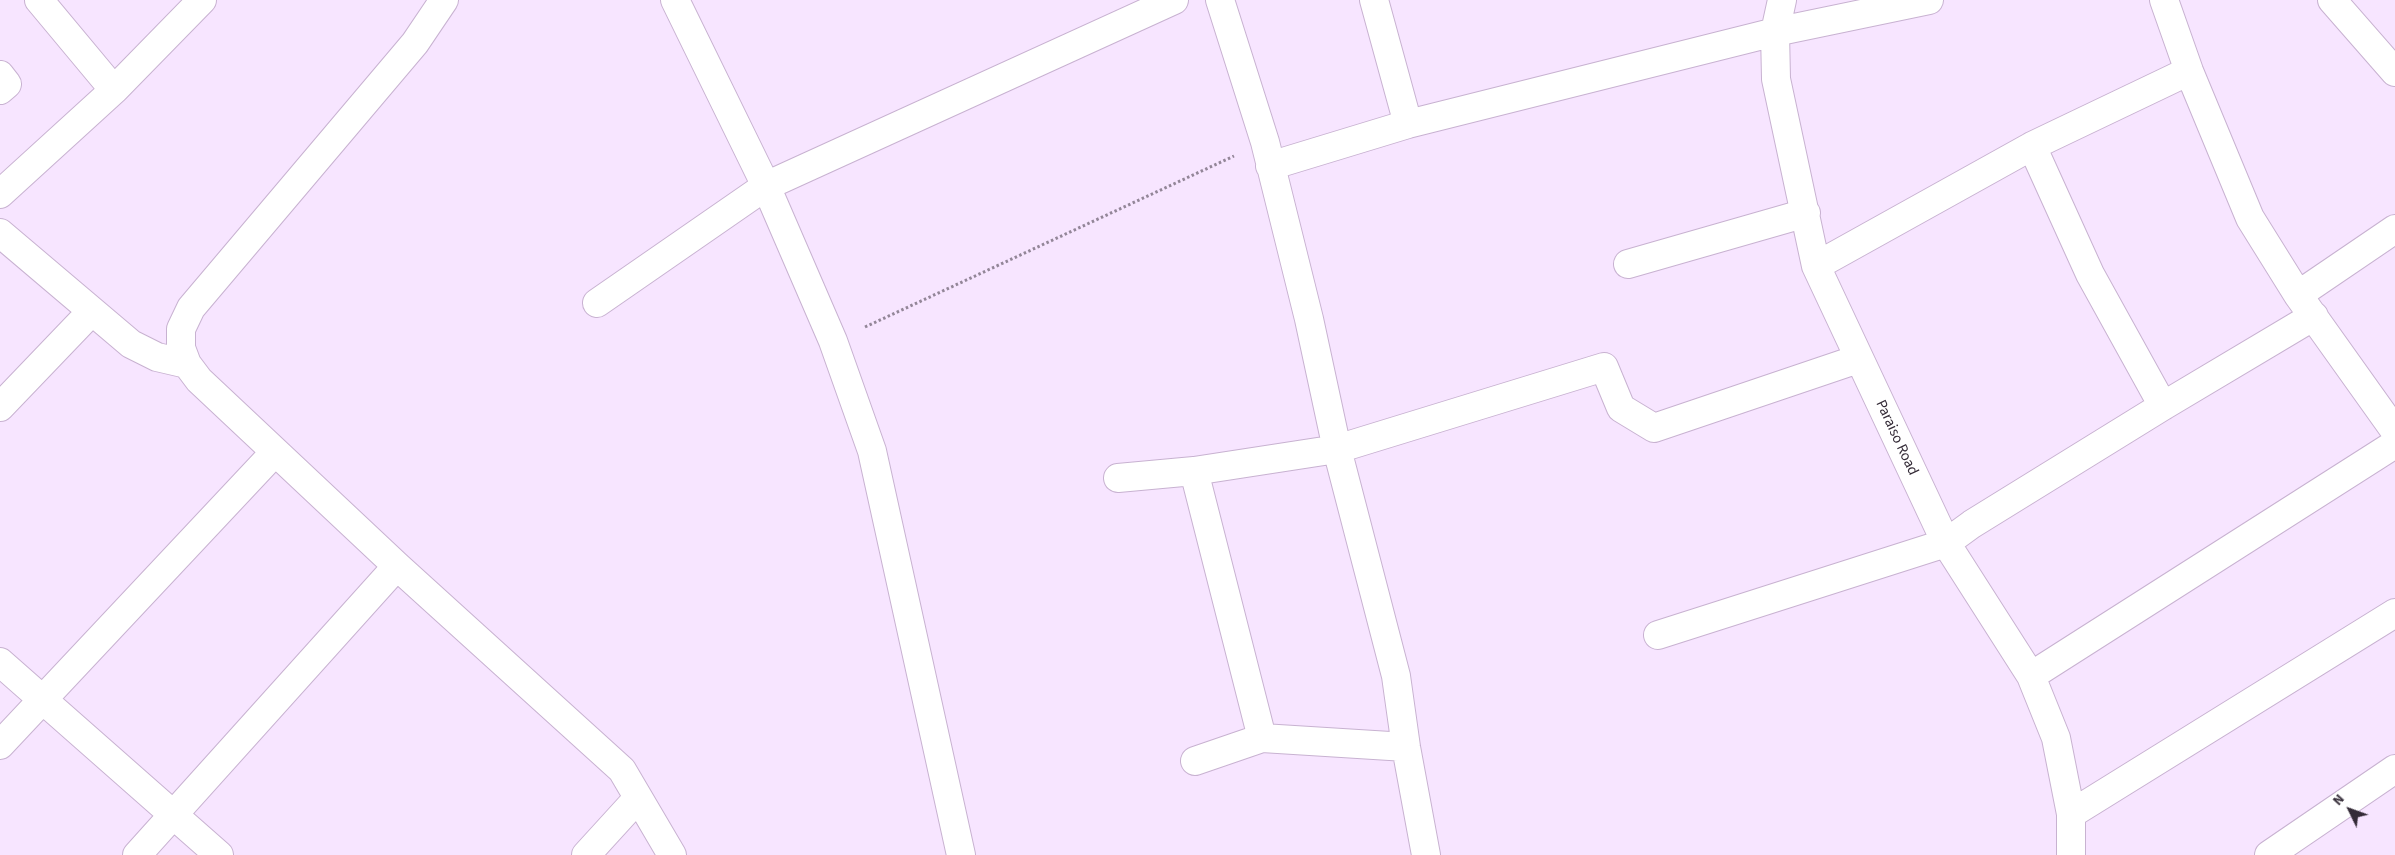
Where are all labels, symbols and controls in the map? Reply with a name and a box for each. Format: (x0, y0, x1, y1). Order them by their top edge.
street label: Paraiso Road (1871, 397, 1921, 479)
north arrow (2325, 785, 2375, 835)
text: N (2328, 790, 2349, 810)

